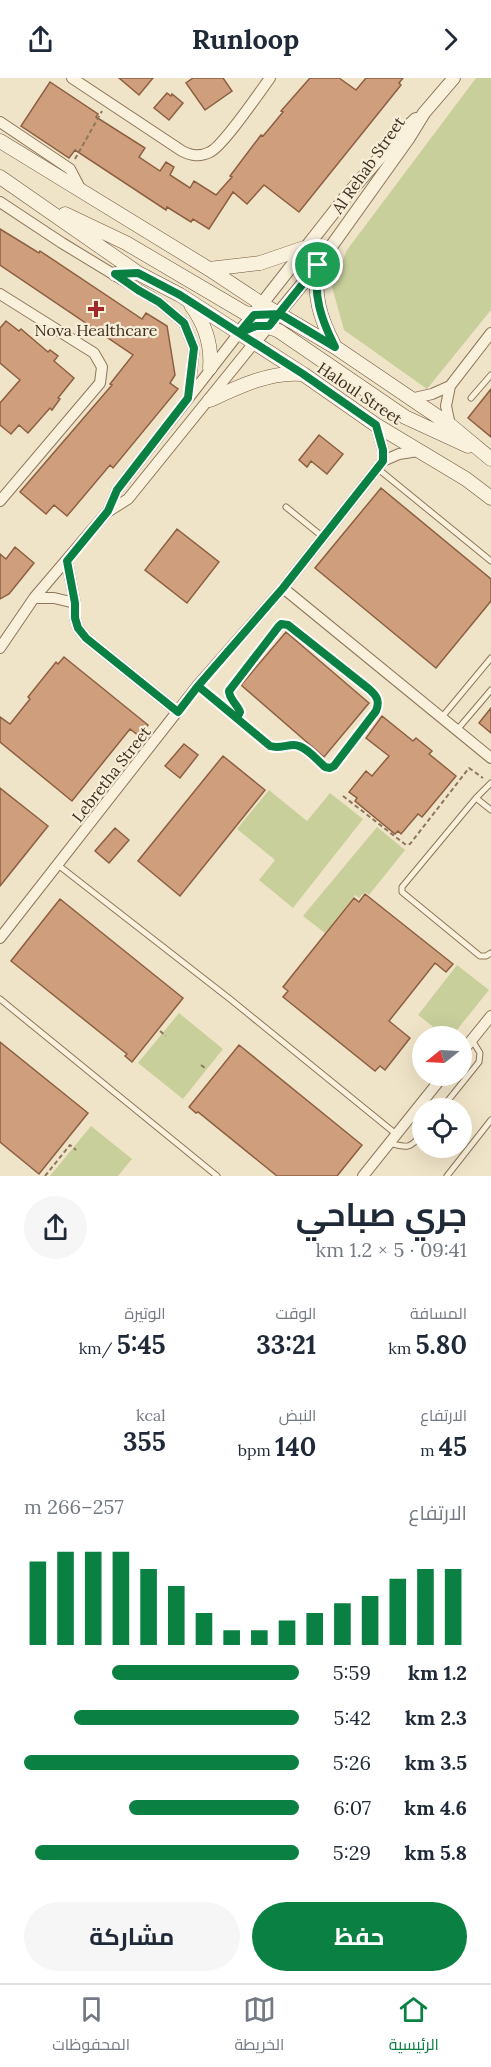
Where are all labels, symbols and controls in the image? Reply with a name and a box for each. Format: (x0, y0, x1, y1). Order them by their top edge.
text: Runloop (192, 22, 299, 56)
icon: share (24, 23, 57, 56)
icon: forward (434, 23, 467, 56)
street label: Al Rehab Street (327, 112, 409, 218)
pin (292, 239, 343, 290)
icon: arrive (301, 248, 334, 281)
marker: Nova Healthcare (87, 300, 105, 318)
place label: Nova Healthcare (34, 320, 158, 340)
street label: Haloul Street (314, 357, 407, 429)
street label: Lebretha Street (67, 721, 155, 826)
north arrow (412, 1026, 472, 1086)
map controls (412, 1026, 472, 1158)
button: locate (412, 1098, 472, 1158)
text: جري صباحي (296, 1193, 467, 1235)
button: share (24, 1196, 87, 1259)
text: 09:41 · 5 × 1.2 km (315, 1237, 467, 1262)
text: الوتيرة (125, 1303, 166, 1323)
text: الوقت (276, 1303, 316, 1323)
text: المسافة (410, 1303, 467, 1323)
text: 5:45 (117, 1328, 166, 1361)
text: 33:21 (256, 1328, 316, 1361)
text: 5.80 (415, 1328, 467, 1361)
text: /km (79, 1338, 117, 1358)
text: km (388, 1338, 415, 1358)
text: kcal (136, 1405, 166, 1425)
text: النبض (279, 1405, 316, 1425)
text: الارتفاع (420, 1405, 467, 1425)
text: 355 (123, 1425, 166, 1458)
text: 140 (275, 1430, 316, 1463)
text: 45 (439, 1430, 467, 1463)
text: bpm (238, 1440, 275, 1460)
text: m (420, 1440, 439, 1460)
text: 257–266 m (24, 1494, 124, 1519)
text: الارتفاع (408, 1500, 467, 1525)
text: 5:59 (333, 1660, 371, 1685)
text: 1.2 km (408, 1660, 467, 1685)
text: 5:42 (334, 1705, 371, 1730)
text: 2.3 km (405, 1705, 467, 1730)
text: 5:26 (333, 1750, 371, 1775)
text: 3.5 km (405, 1750, 467, 1775)
text: 6:07 (333, 1795, 371, 1820)
text: 4.6 km (404, 1795, 467, 1820)
text: 5:29 (333, 1840, 371, 1865)
text: 5.8 km (405, 1840, 467, 1865)
button: مشاركة (24, 1902, 240, 1971)
button: حفظ (252, 1902, 467, 1971)
tab: المحفوظات (52, 1993, 130, 2059)
tab: الخريطة (234, 1993, 284, 2059)
tab: الرئيسية (389, 1993, 439, 2059)

